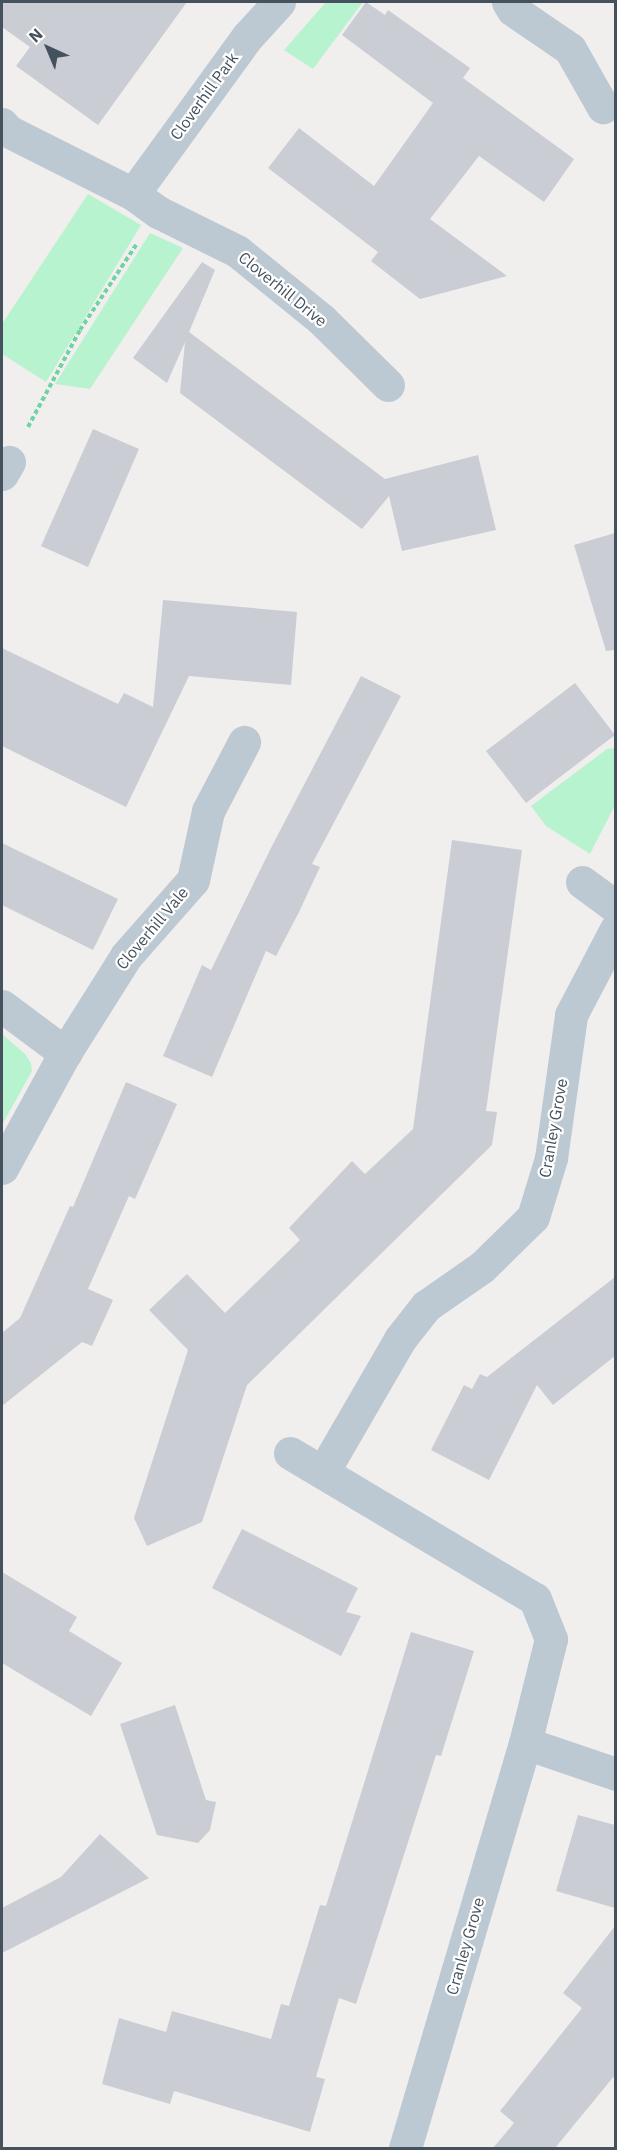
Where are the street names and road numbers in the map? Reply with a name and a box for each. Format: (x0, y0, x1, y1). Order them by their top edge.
street label: Cloverhill Park (166, 49, 242, 143)
street label: Cloverhill Drive (235, 248, 331, 330)
street label: Cloverhill Vale (112, 883, 192, 973)
street label: Cranley Grove (535, 1077, 571, 1179)
street label: Cranley Grove (442, 1895, 488, 1997)

